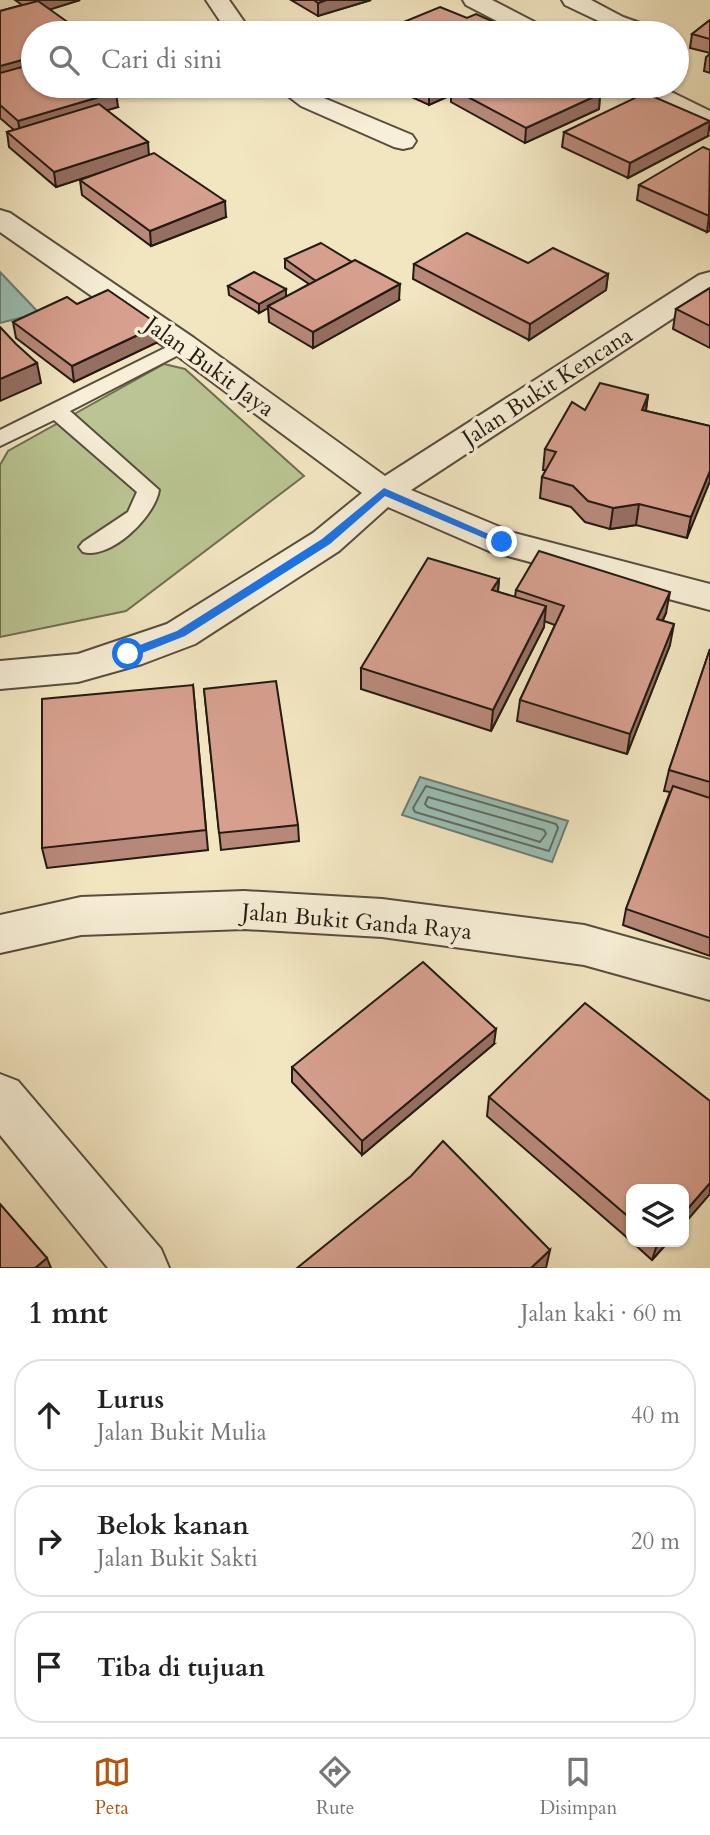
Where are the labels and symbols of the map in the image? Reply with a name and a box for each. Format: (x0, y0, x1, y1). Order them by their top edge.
street label: Jalan Bukit Jaya (136, 307, 281, 424)
street label: Jalan Bukit Kencana (454, 320, 639, 455)
route end (486, 526, 517, 557)
route start (112, 638, 143, 669)
street label: Jalan Bukit Ganda Raya (238, 896, 473, 947)

